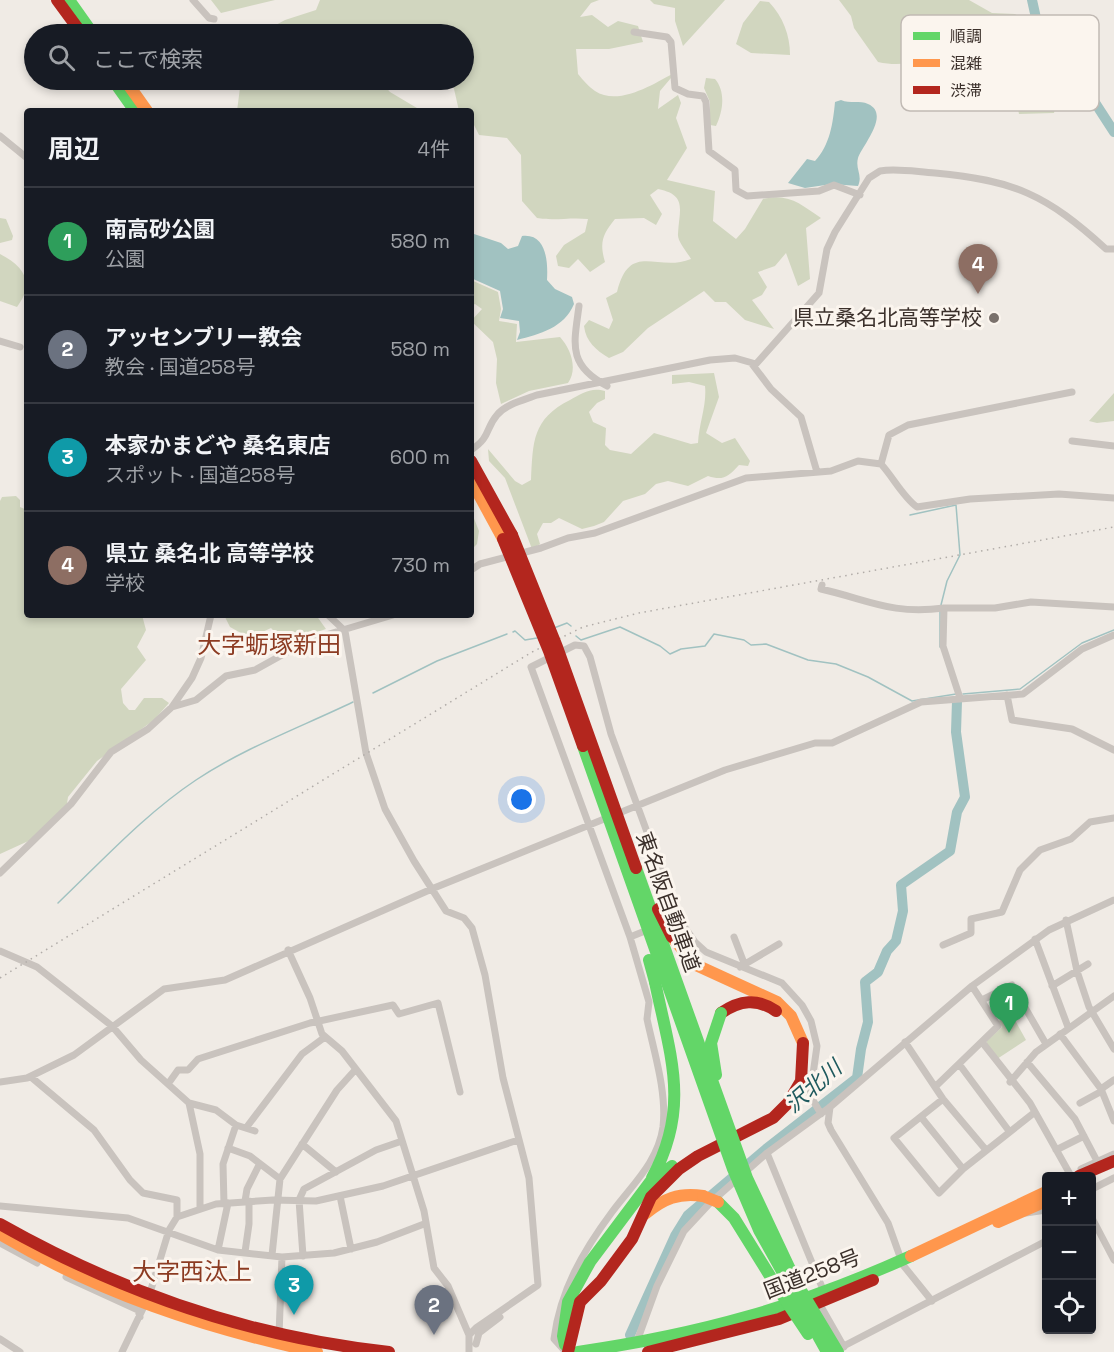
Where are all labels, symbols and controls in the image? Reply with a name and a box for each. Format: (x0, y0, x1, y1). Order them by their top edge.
legend (901, 15, 1099, 111)
search box (24, 24, 474, 90)
text: 順調 (950, 26, 982, 47)
icon: search (45, 41, 78, 74)
text: ここで検索 (93, 45, 203, 73)
text: 混雑 (950, 53, 982, 74)
text: 渋滞 (950, 80, 982, 101)
text: 周辺 (48, 132, 100, 166)
text: 4件 (418, 136, 450, 162)
text: 南高砂公園 (105, 215, 215, 243)
text: 1 (63, 228, 72, 254)
text: 580 m (390, 228, 450, 254)
pin: 4 (958, 244, 998, 294)
text: 公園 (105, 246, 145, 272)
place label: 県立桑名北高等学校 (793, 304, 982, 331)
marker: 県立桑名北高等学校 (987, 311, 1001, 325)
text: アッセンブリー教会 (105, 323, 302, 351)
text: 2 (62, 336, 73, 362)
text: 580 m (390, 336, 450, 362)
text: 教会 · 国道258号 (105, 354, 256, 380)
text: 本家かまどや 桑名東店 (105, 431, 331, 459)
text: 3 (61, 444, 74, 470)
text: 600 m (390, 444, 450, 470)
text: スポット · 国道258号 (105, 462, 296, 488)
text: 県立 桑名北 高等学校 (105, 539, 314, 567)
text: 4 (61, 552, 74, 578)
text: 730 m (391, 552, 450, 578)
text: 学校 (105, 570, 145, 596)
district label: 大字蛎塚新田 (197, 629, 341, 660)
your location (507, 785, 536, 814)
street label: 東名阪自動車道 (631, 828, 706, 976)
pin: 1 (990, 984, 1028, 1033)
water label: 沢北川 (779, 1052, 849, 1118)
map controls (1042, 1172, 1096, 1334)
button: + (1042, 1172, 1096, 1226)
button: − (1042, 1226, 1096, 1280)
street label: 国道258号 (760, 1243, 864, 1304)
district label: 大字西汰上 (132, 1256, 252, 1287)
pin: 3 (274, 1266, 314, 1315)
button: locate (1042, 1280, 1096, 1334)
pin: 2 (414, 1286, 454, 1335)

